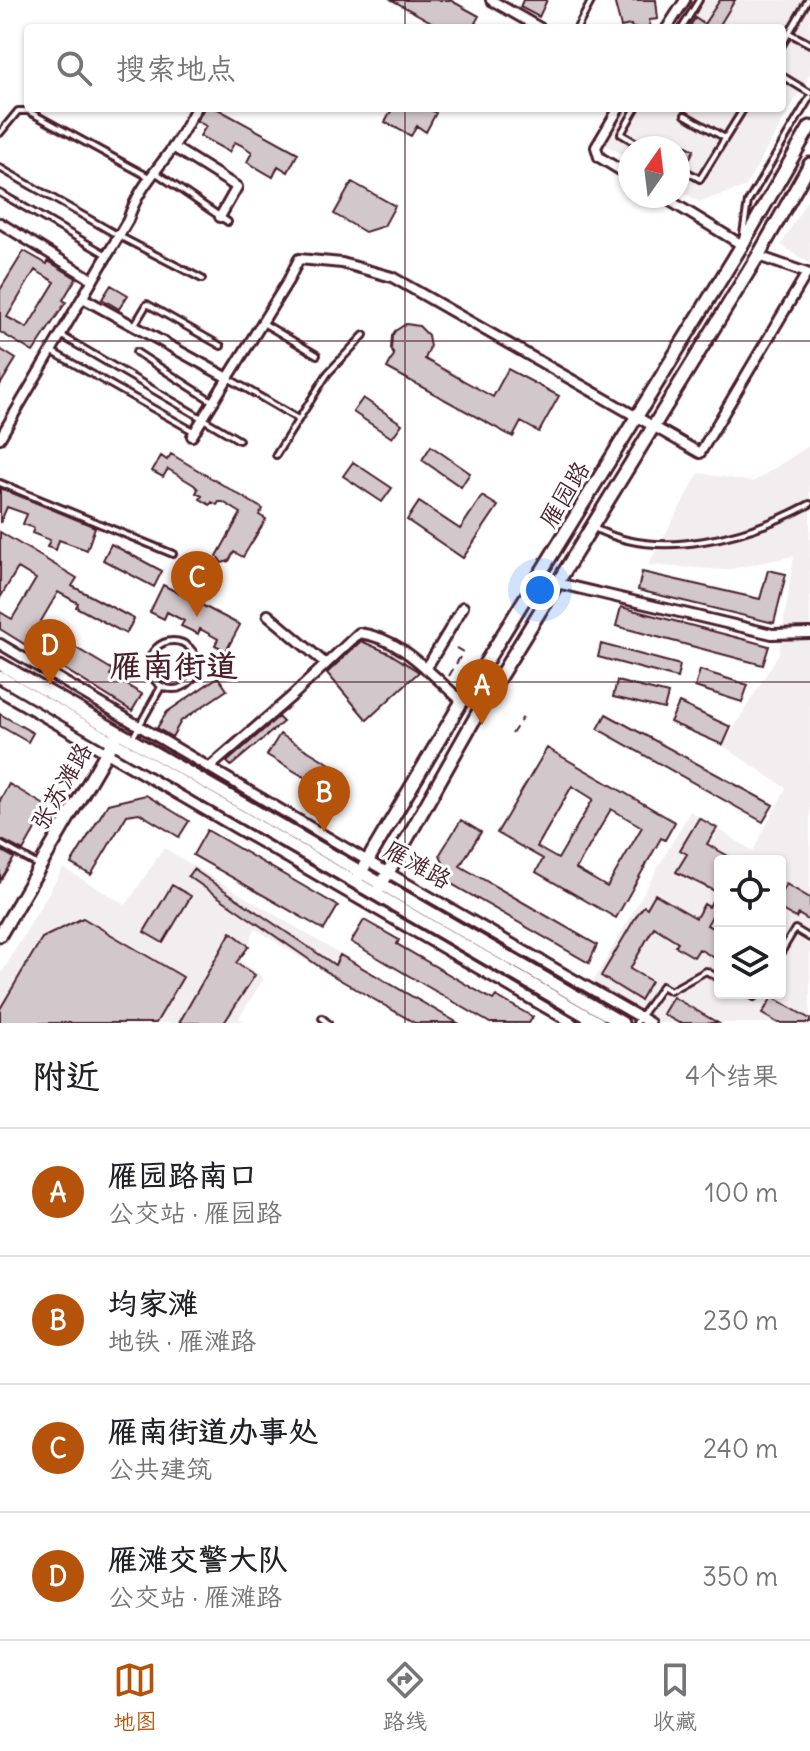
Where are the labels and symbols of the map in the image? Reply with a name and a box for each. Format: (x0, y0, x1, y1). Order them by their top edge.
north arrow (618, 136, 690, 208)
street label: 雁园路 (533, 455, 595, 533)
pin: C (171, 551, 223, 617)
your location (520, 570, 560, 610)
pin: D (24, 619, 76, 685)
district label: 雁南街道 (110, 645, 238, 686)
pin: A (456, 659, 508, 725)
street label: 张苏滩路 (24, 737, 98, 835)
pin: B (298, 766, 350, 832)
street label: 雁滩路 (379, 833, 457, 895)

